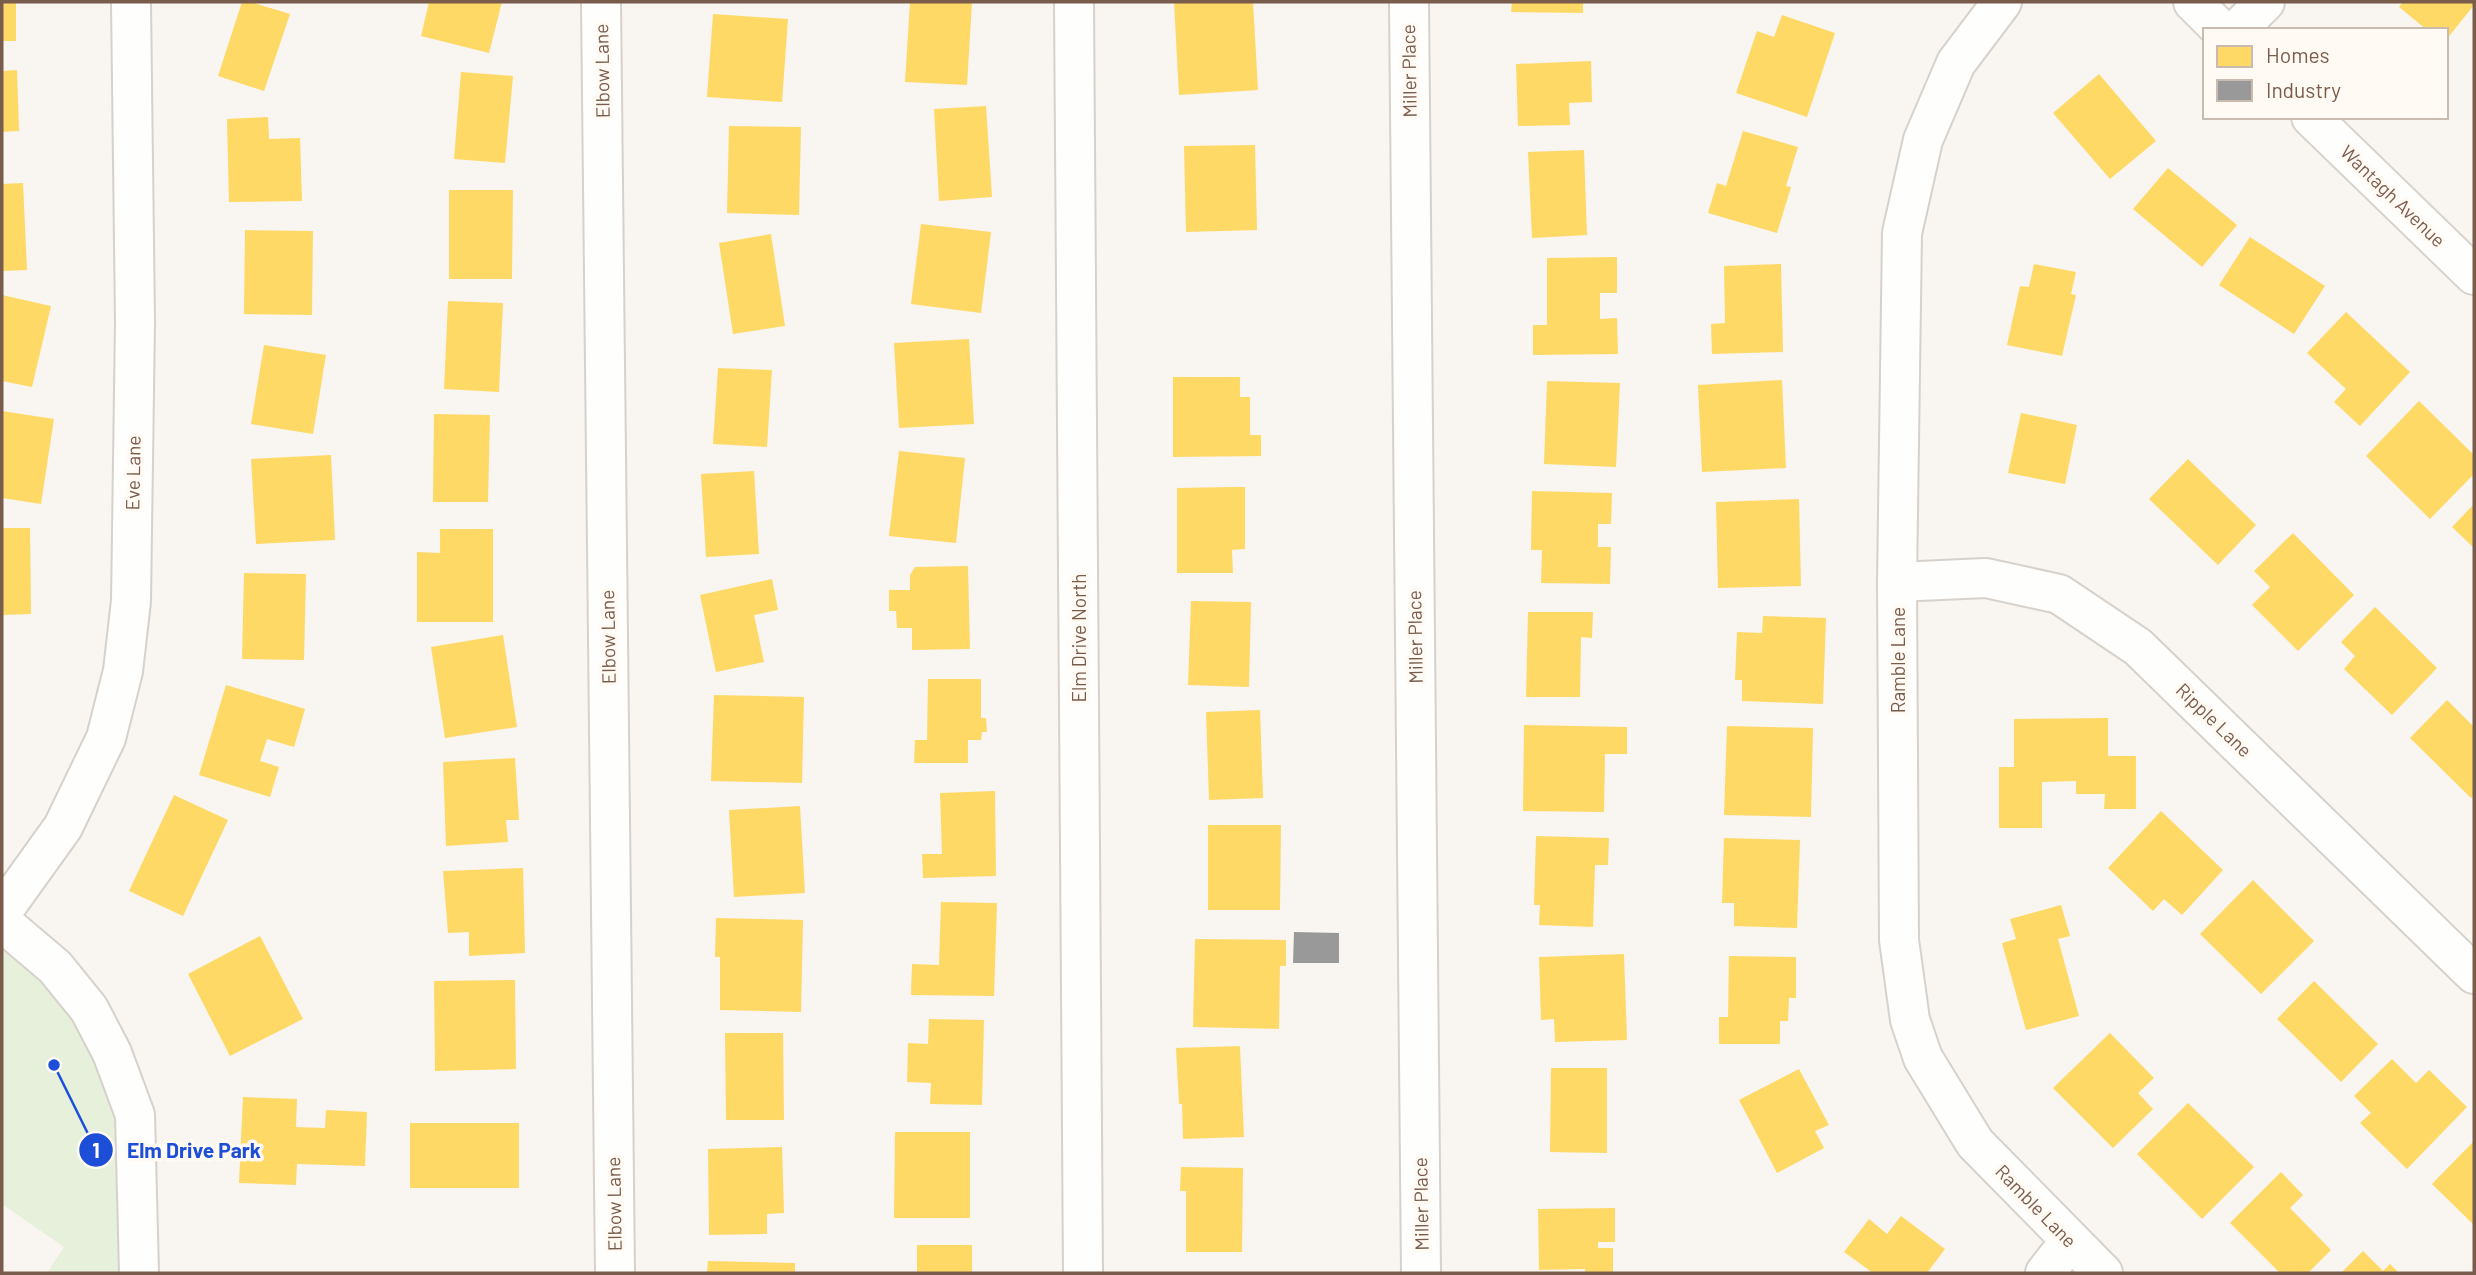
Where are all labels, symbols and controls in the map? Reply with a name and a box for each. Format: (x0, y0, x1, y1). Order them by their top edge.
street label: Elbow Lane (589, 24, 614, 118)
street label: Miller Place (1396, 24, 1421, 118)
legend (2203, 28, 2448, 119)
text: Homes (2266, 42, 2330, 67)
text: Industry (2266, 77, 2341, 102)
street label: Wantagh Avenue (2336, 140, 2451, 251)
street label: Eve Lane (120, 435, 145, 511)
street label: Elm Drive North (1067, 573, 1090, 703)
street label: Elbow Lane (595, 590, 620, 684)
street label: Miller Place (1402, 590, 1427, 684)
street label: Ramble Lane (1886, 607, 1909, 713)
street label: Ripple Lane (2172, 678, 2257, 761)
callout: Elm Drive Park (78, 1129, 275, 1171)
text: 1 (92, 1137, 100, 1162)
text: Elm Drive Park (127, 1137, 261, 1162)
street label: Elbow Lane (601, 1157, 626, 1251)
street label: Miller Place (1408, 1157, 1433, 1251)
street label: Ramble Lane (1991, 1159, 2082, 1252)

